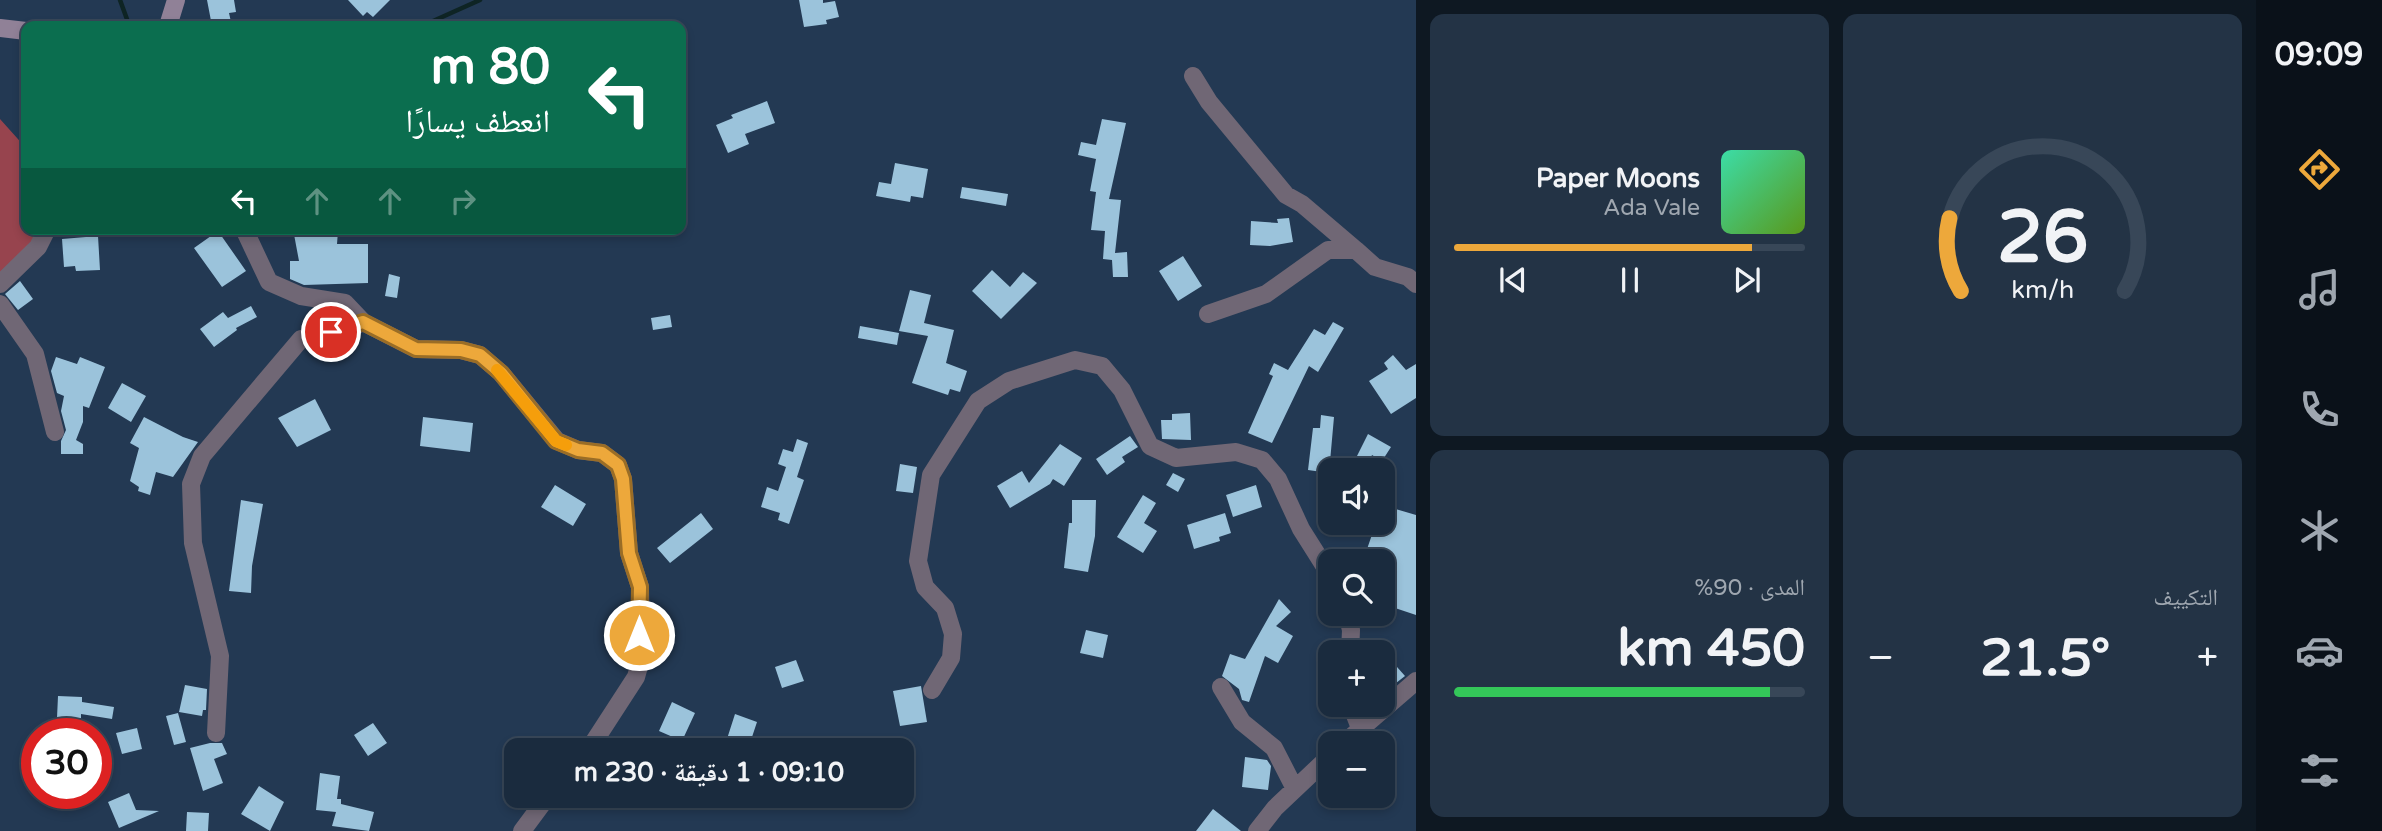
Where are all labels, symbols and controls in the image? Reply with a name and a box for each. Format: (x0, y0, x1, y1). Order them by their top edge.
text: 09:09 (2275, 36, 2363, 74)
text: 80 m (431, 38, 550, 97)
icon: left (574, 49, 665, 140)
text: انعطف يسارًا (405, 103, 550, 141)
icon: directions (2295, 145, 2344, 194)
text: Paper Moons (1536, 163, 1700, 194)
icon: left (225, 182, 263, 220)
icon: ahead (298, 182, 336, 220)
icon: ahead (371, 182, 409, 220)
icon: right (444, 182, 482, 220)
text: Ada Vale (1603, 194, 1700, 222)
text: 26 (1997, 194, 2088, 282)
icon: previous (1494, 261, 1532, 299)
icon: pause (1611, 261, 1649, 299)
icon: next (1728, 261, 1766, 299)
icon: music (2295, 265, 2344, 314)
text: km/h (2011, 275, 2074, 305)
pin (301, 302, 361, 362)
icon: arrive (312, 313, 350, 351)
icon: phone (2295, 385, 2344, 434)
map controls (1318, 458, 1395, 808)
button: sound (1318, 458, 1395, 535)
icon: climate (2295, 506, 2344, 555)
button: search (1318, 549, 1395, 626)
text: المدى · 90% (1694, 574, 1805, 602)
text: التكييف (2153, 584, 2218, 612)
position arrow (602, 598, 676, 672)
text: 450 km (1617, 617, 1805, 680)
icon: car (2295, 626, 2344, 675)
text: 21.5° (1980, 627, 2110, 690)
text: − (1867, 635, 1894, 681)
text: + (2197, 635, 2218, 681)
button: + (1318, 640, 1395, 717)
speed limit sign: 30 (21, 718, 112, 809)
button: − (1318, 731, 1395, 808)
icon: filters (2295, 746, 2344, 795)
text: 09:10 · 1 دقيقة · 230 m (574, 757, 844, 788)

